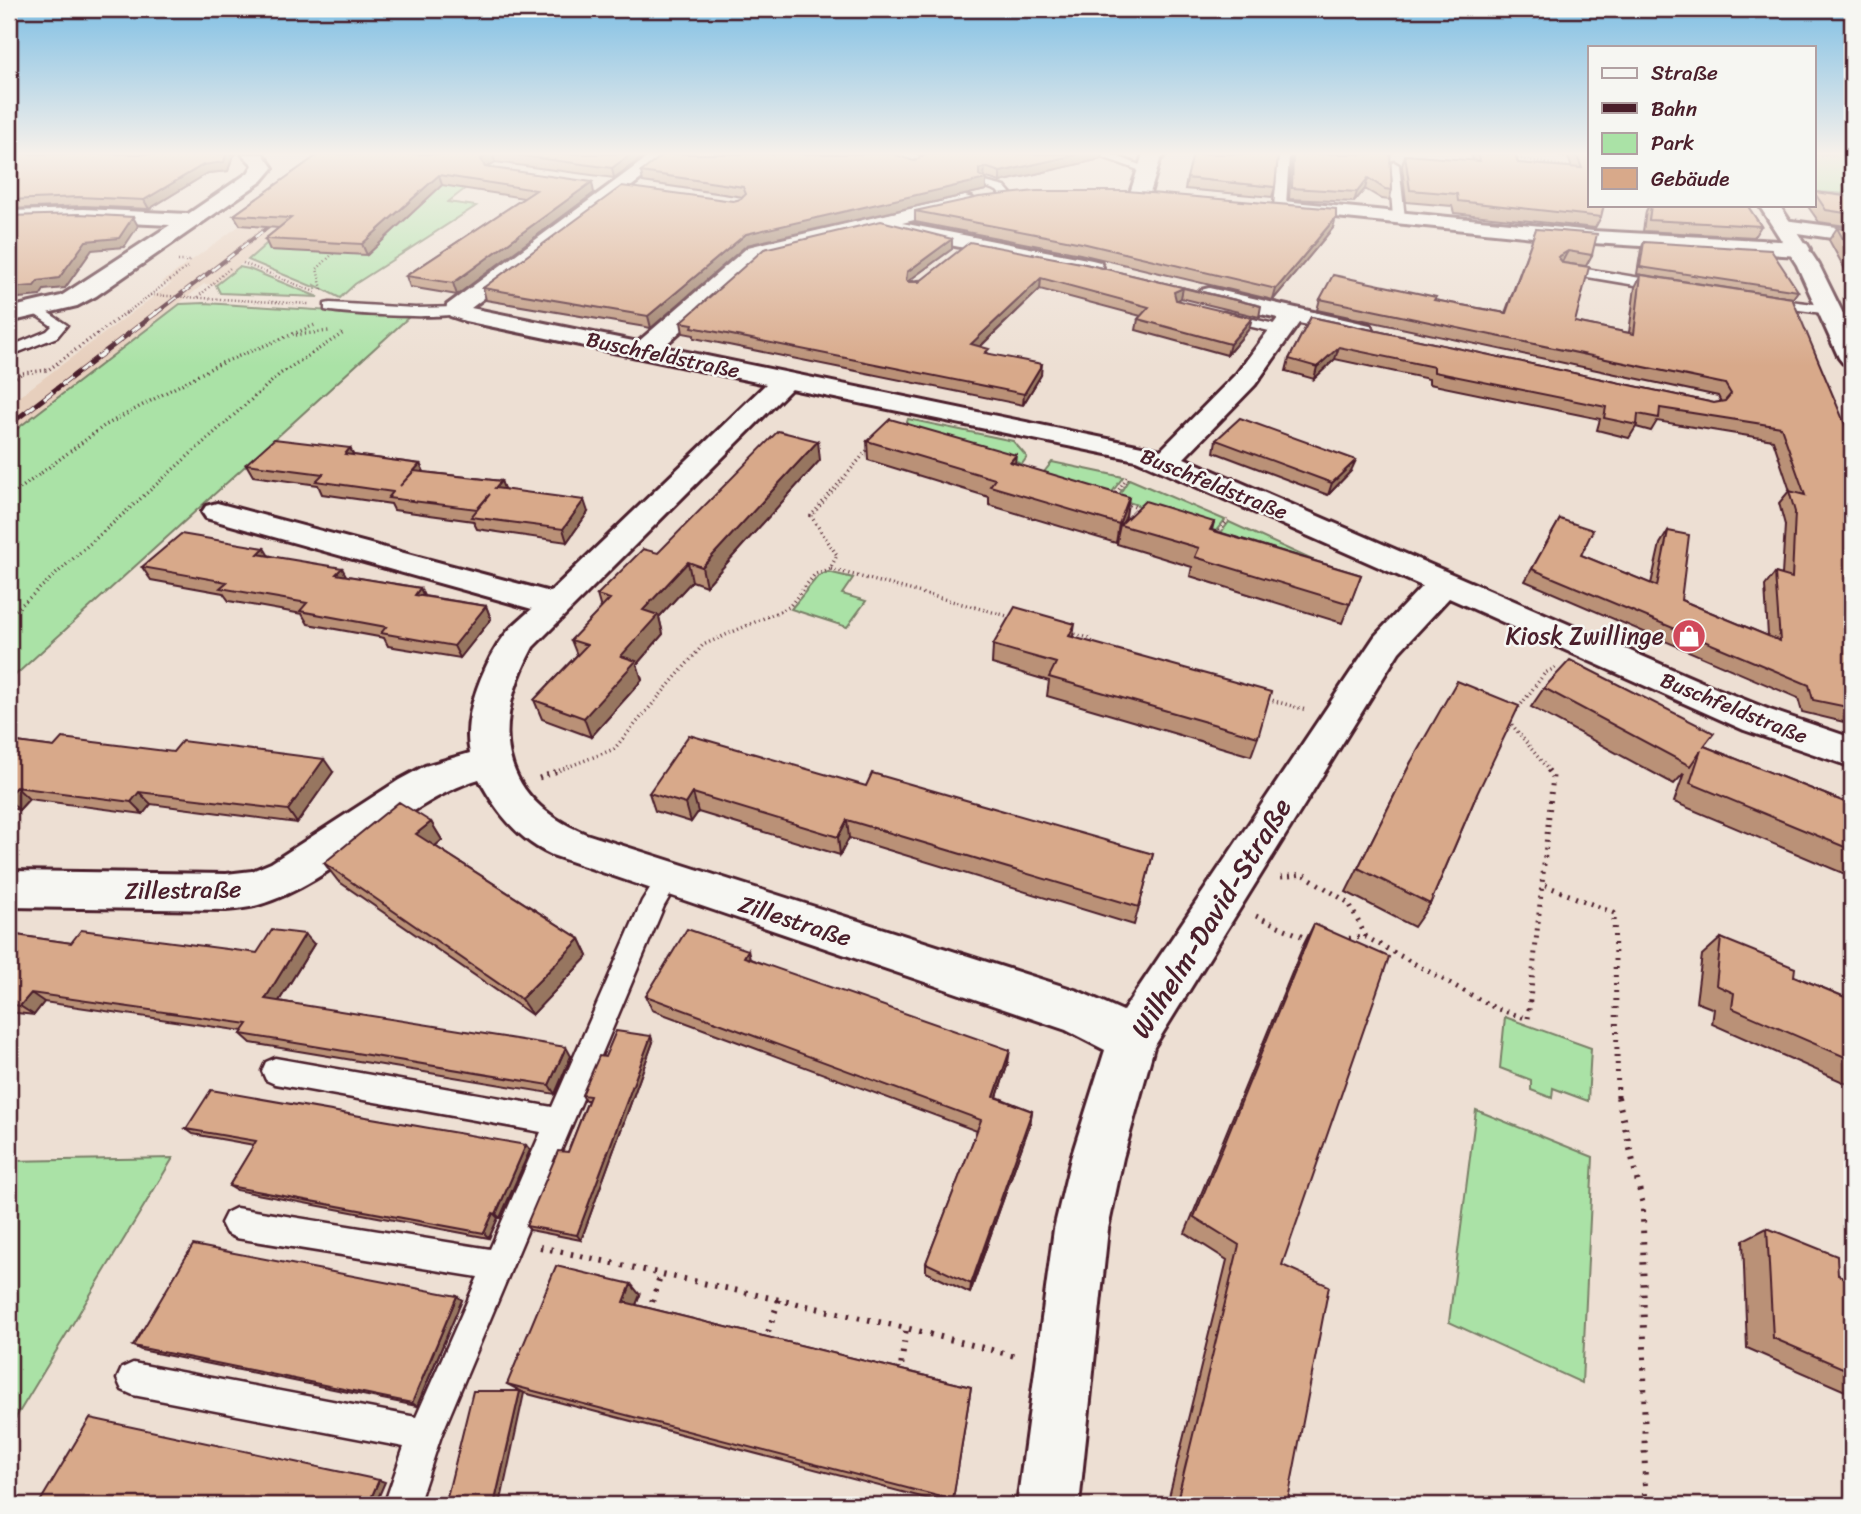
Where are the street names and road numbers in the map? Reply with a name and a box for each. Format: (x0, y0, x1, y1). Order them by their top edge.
street label: Buschfeldstraße (583, 320, 743, 390)
street label: Buschfeldstraße (1135, 437, 1294, 531)
street label: Buschfeldstraße (1655, 661, 1814, 755)
street label: Wilhelm-David-Straße (1117, 788, 1305, 1048)
street label: Zillestraße (124, 868, 242, 912)
street label: Zillestraße (733, 883, 857, 959)

